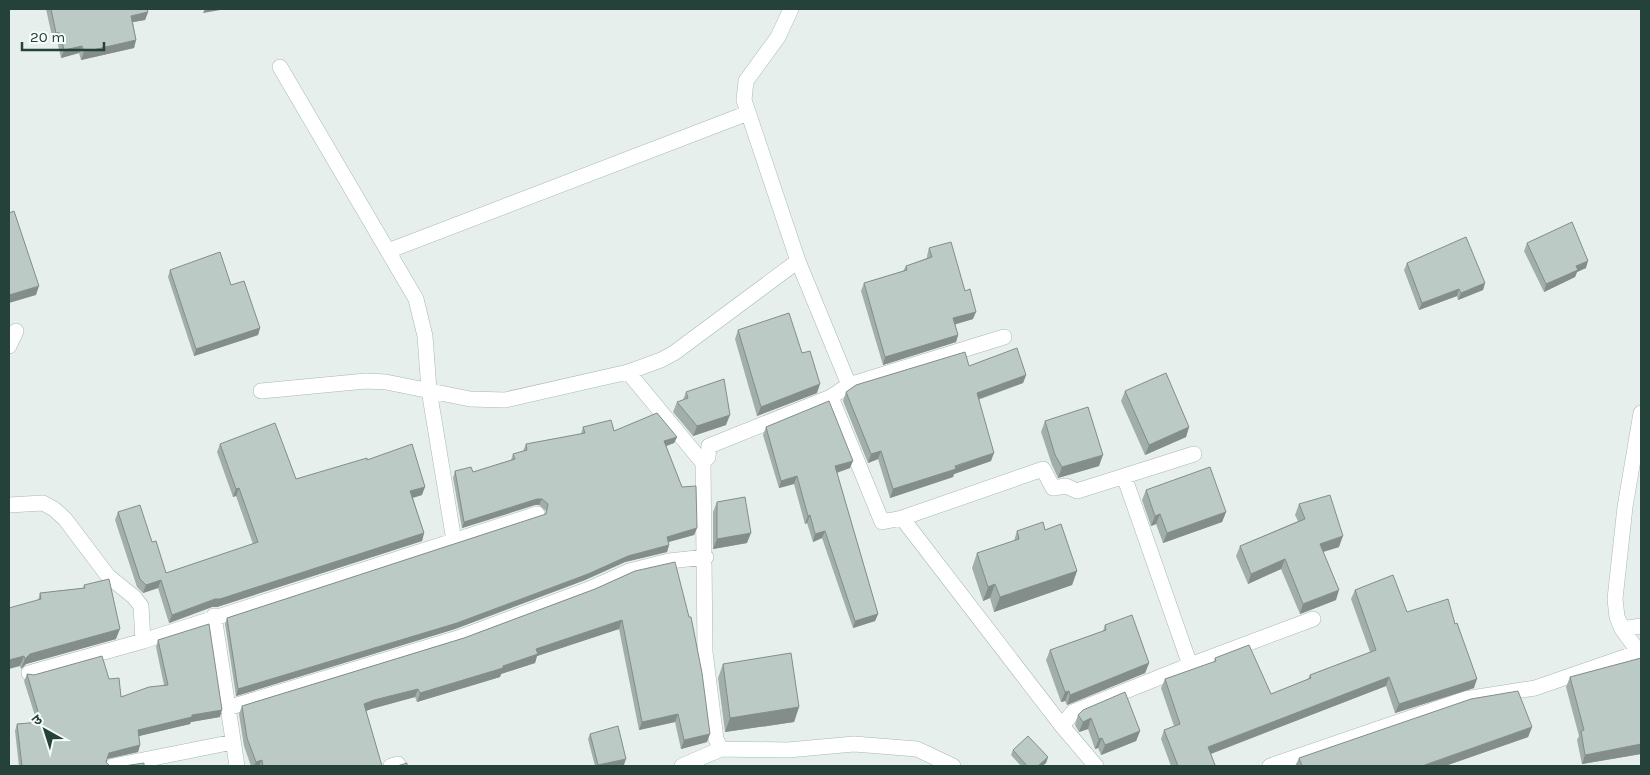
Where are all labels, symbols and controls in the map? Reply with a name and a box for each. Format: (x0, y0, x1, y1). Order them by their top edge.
scale bar (22, 20, 105, 52)
text: 20 m (30, 28, 65, 46)
north arrow (20, 705, 70, 755)
text: उ (29, 711, 46, 729)

